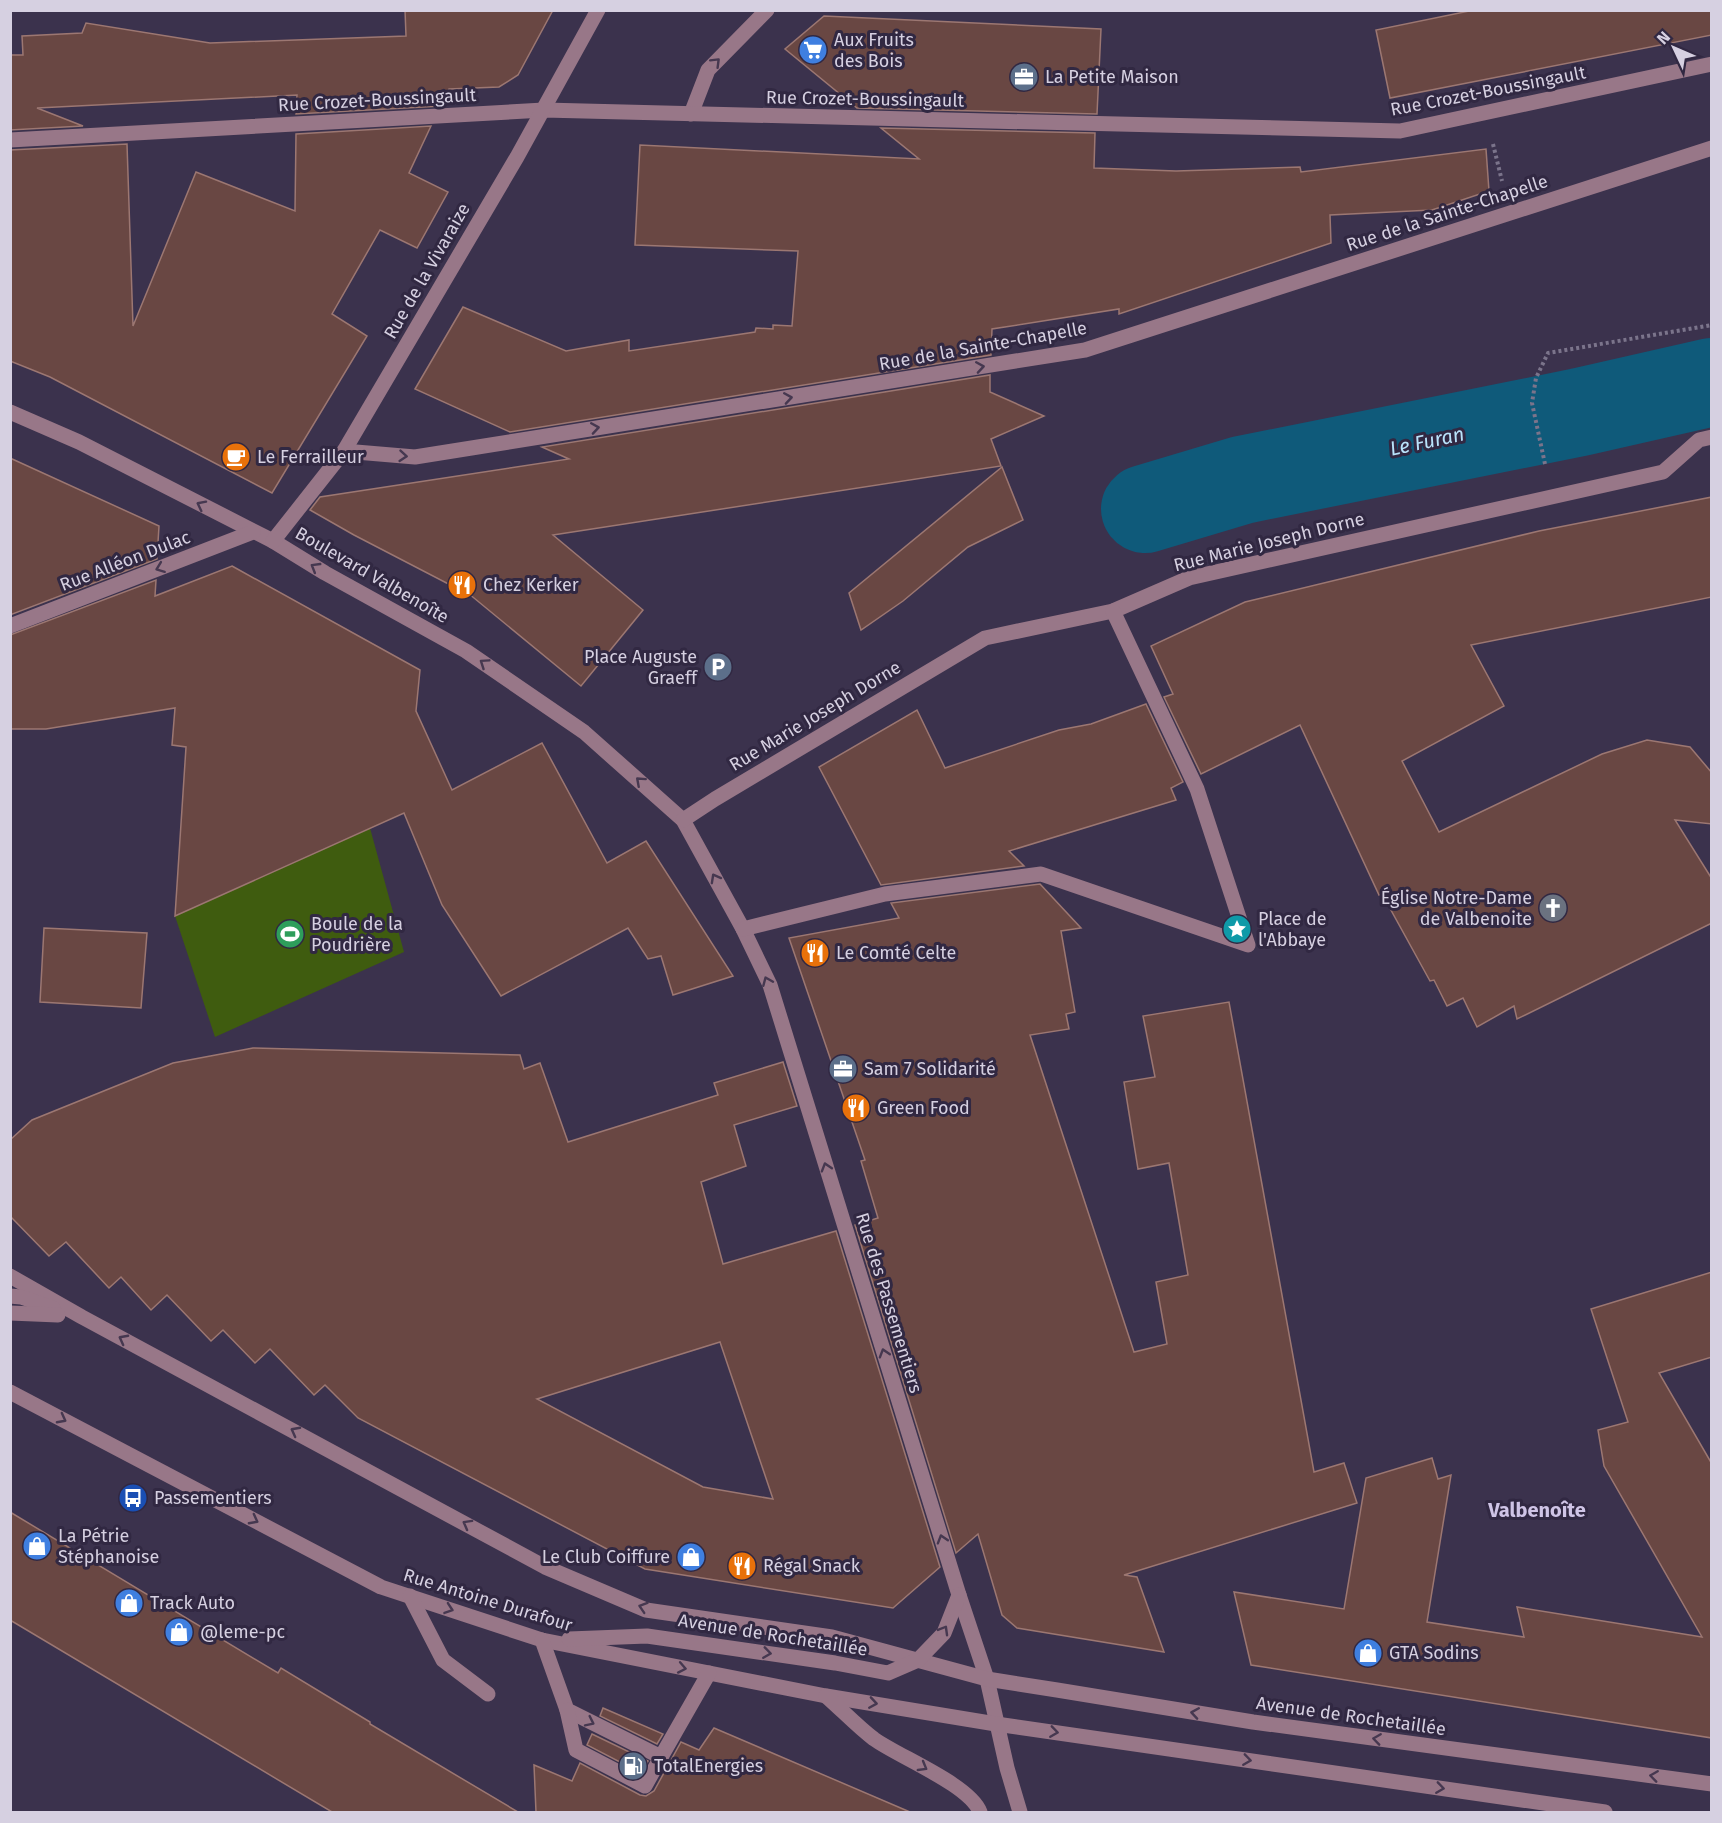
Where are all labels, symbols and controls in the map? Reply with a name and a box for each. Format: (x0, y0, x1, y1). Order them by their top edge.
north arrow (1644, 18, 1704, 78)
text: N (1653, 28, 1674, 48)
place label: Aux Fruits des Bois (834, 29, 914, 72)
supermarket icon: Aux Fruits des Bois (797, 34, 829, 66)
one-way arrow (708, 59, 719, 70)
office icon: La Petite Maison (1008, 61, 1040, 93)
street label: Rue Crozet-Boussingault (1389, 61, 1588, 121)
place label: La Petite Maison (1045, 66, 1179, 88)
street label: Rue Crozet-Boussingault (277, 84, 477, 116)
street label: Rue Crozet-Boussingault (766, 86, 965, 112)
street label: Rue de la Sainte-Chapelle (1343, 170, 1551, 256)
street label: Rue de la Vivaraize (379, 199, 475, 343)
street label: Rue de la Sainte-Chapelle (877, 317, 1089, 375)
one-way arrow (975, 361, 985, 374)
one-way arrow (783, 392, 792, 404)
water label: Le Furan (1388, 421, 1466, 461)
one-way arrow (591, 423, 600, 435)
cafe icon: Le Ferrailleur (220, 441, 252, 473)
place label: Le Ferrailleur (257, 446, 364, 468)
one-way arrow (398, 449, 407, 462)
one-way arrow (197, 501, 208, 512)
street label: Rue Marie Joseph Dorne (1171, 508, 1367, 576)
street label: Boulevard Valbenoîte (291, 522, 453, 628)
street label: Rue Alléon Dulac (57, 526, 194, 596)
one-way arrow (155, 561, 166, 573)
one-way arrow (311, 562, 321, 574)
restaurant icon: Chez Kerker (446, 569, 478, 601)
place label: Chez Kerker (483, 574, 579, 596)
place label: Place Auguste Graeff (584, 646, 699, 689)
parking icon: Place Auguste Graeff (702, 651, 734, 683)
street label: Rue Marie Joseph Dorne (725, 656, 905, 776)
one-way arrow (480, 660, 491, 671)
one-way arrow (636, 777, 646, 788)
one-way arrow (711, 874, 722, 884)
place label: Église Notre-Dame de Valbenoite (1381, 886, 1532, 930)
church icon: Église Notre-Dame de Valbenoite (1537, 892, 1569, 924)
place label: Place de l'Abbaye (1258, 908, 1327, 951)
place label: Boule de la Poudrière (311, 913, 403, 956)
place icon: Place de l'Abbaye (1221, 913, 1253, 945)
sports icon: Boule de la Poudrière (274, 918, 306, 950)
restaurant icon: Le Comté Celte (799, 937, 831, 969)
place label: Le Comté Celte (836, 942, 956, 964)
one-way arrow (762, 976, 774, 987)
office icon: Sam 7 Solidarité (827, 1053, 859, 1085)
place label: Sam 7 Solidarité (864, 1058, 996, 1080)
restaurant icon: Green Food (840, 1092, 872, 1124)
place label: Green Food (877, 1097, 970, 1119)
one-way arrow (821, 1162, 833, 1173)
street label: Rue des Passementiers (851, 1210, 927, 1396)
one-way arrow (119, 1335, 130, 1346)
one-way arrow (879, 1348, 891, 1359)
one-way arrow (56, 1412, 67, 1423)
one-way arrow (291, 1427, 301, 1438)
bus stop icon: Passementiers (117, 1482, 149, 1514)
place label: Passementiers (154, 1487, 272, 1509)
district label: Valbenoîte (1487, 1498, 1586, 1522)
one-way arrow (247, 1512, 258, 1524)
one-way arrow (463, 1520, 473, 1531)
place label: La Pétrie Stéphanoise (58, 1525, 159, 1568)
shop icon: La Pétrie Stéphanoise (21, 1530, 53, 1562)
one-way arrow (937, 1534, 949, 1545)
shop icon: Le Club Coiffure (675, 1541, 707, 1573)
place label: Le Club Coiffure (542, 1546, 670, 1568)
restaurant icon: Régal Snack (726, 1550, 758, 1582)
place label: Régal Snack (763, 1555, 861, 1577)
street label: Rue Antoine Durafour (401, 1564, 575, 1636)
shop icon: Track Auto (113, 1587, 145, 1619)
place label: Track Auto (150, 1592, 235, 1614)
one-way arrow (443, 1602, 454, 1615)
one-way arrow (638, 1602, 648, 1615)
street label: Avenue de Rochetaillée (677, 1609, 869, 1661)
shop icon: @leme-pc (163, 1616, 195, 1648)
place label: @leme-pc (200, 1621, 286, 1643)
one-way arrow (936, 1626, 948, 1636)
shop icon: GTA Sodins (1352, 1637, 1384, 1669)
place label: GTA Sodins (1389, 1642, 1479, 1664)
one-way arrow (762, 1647, 772, 1659)
one-way arrow (676, 1661, 686, 1674)
street label: Avenue de Rochetaillée (1255, 1692, 1447, 1740)
one-way arrow (869, 1697, 878, 1709)
one-way arrow (1191, 1707, 1201, 1720)
one-way arrow (584, 1715, 595, 1726)
one-way arrow (1049, 1725, 1059, 1737)
one-way arrow (1372, 1733, 1382, 1746)
fuel station icon: TotalEnergies (617, 1750, 649, 1782)
one-way arrow (1242, 1753, 1252, 1765)
place label: TotalEnergies (654, 1755, 763, 1777)
one-way arrow (917, 1760, 927, 1771)
one-way arrow (1649, 1771, 1658, 1783)
one-way arrow (1435, 1782, 1445, 1794)

